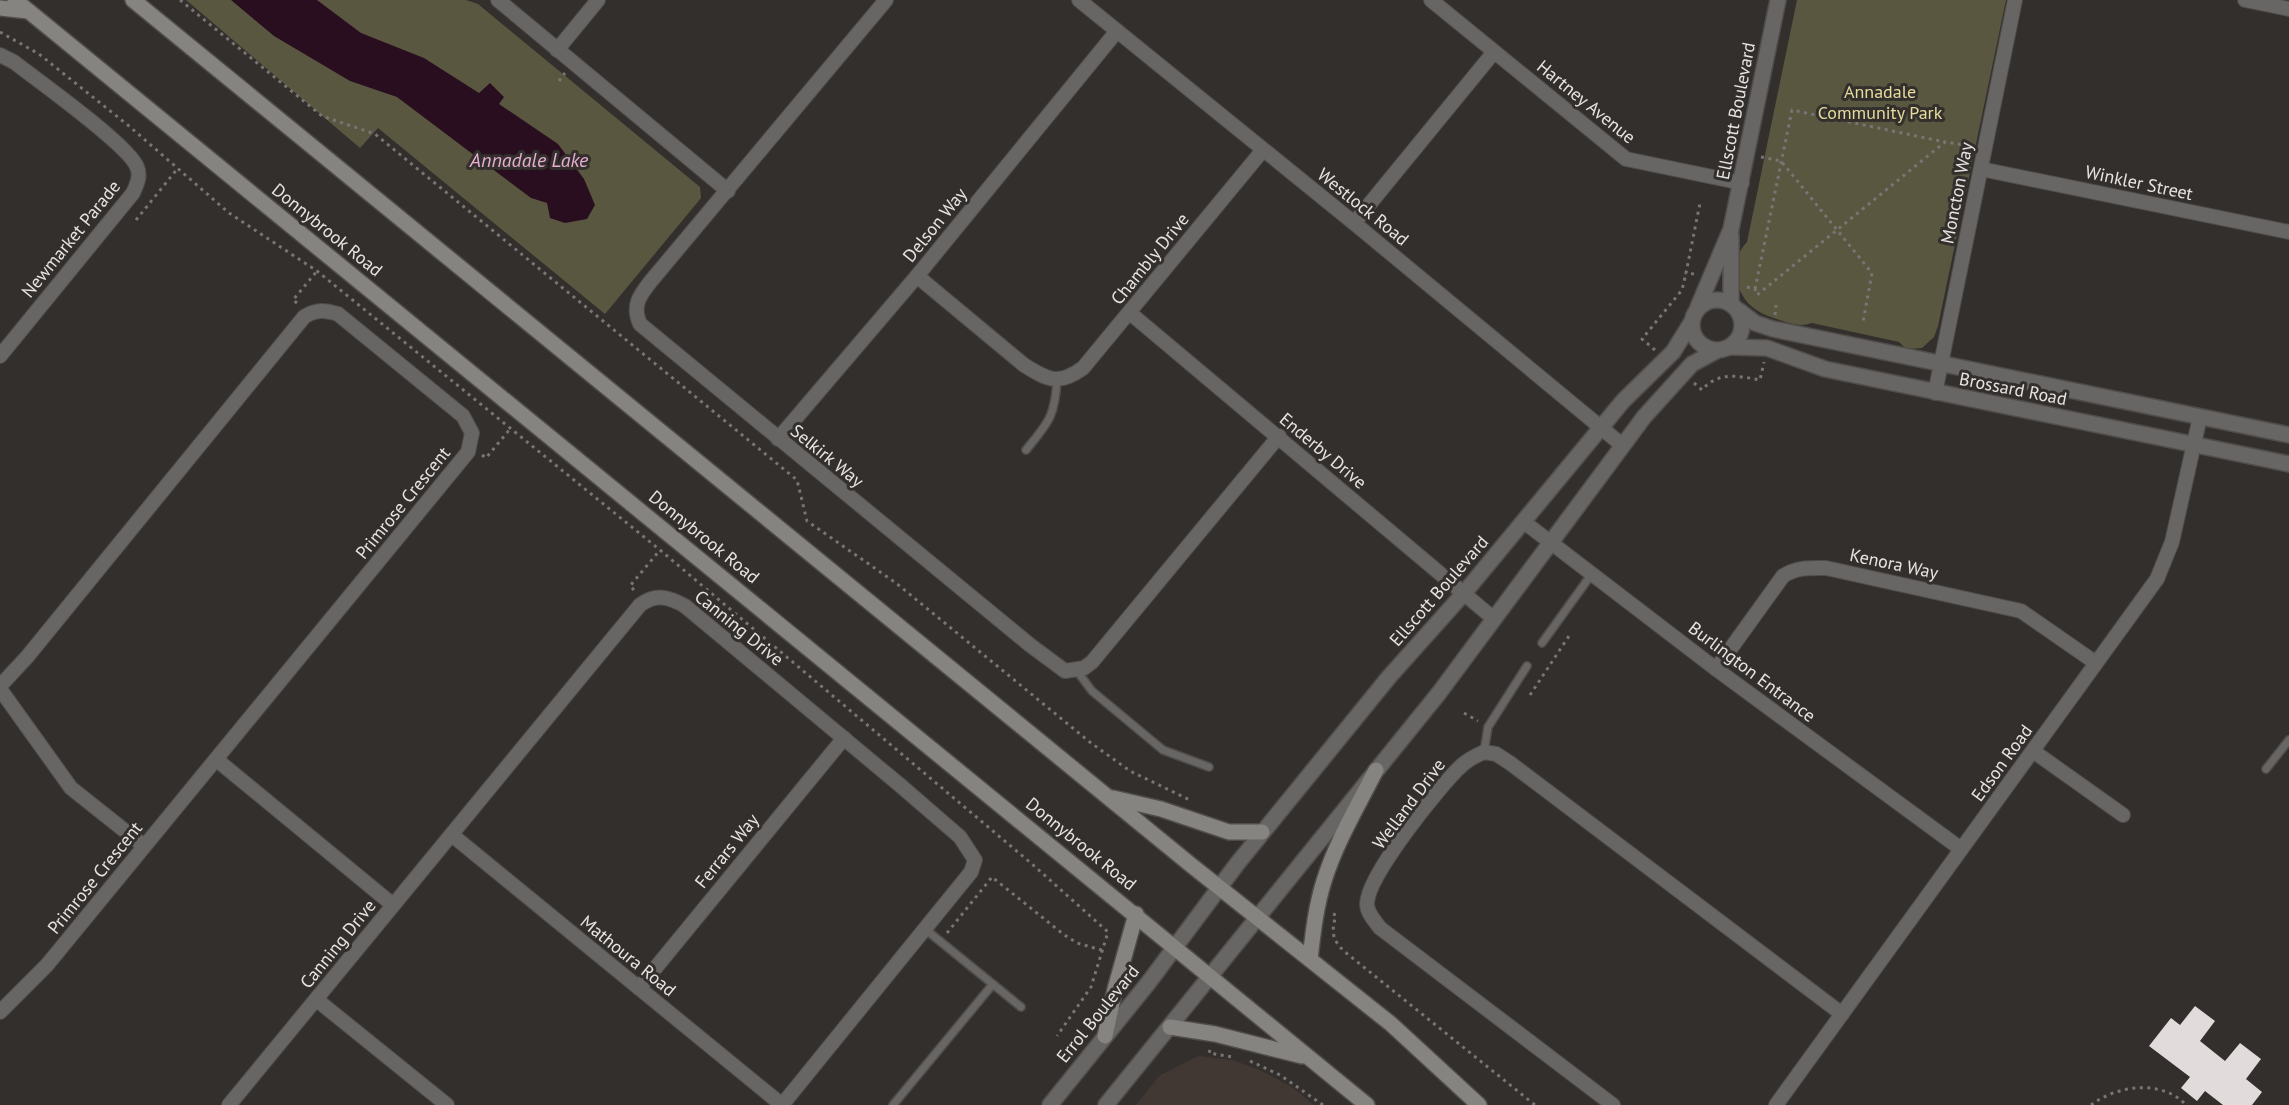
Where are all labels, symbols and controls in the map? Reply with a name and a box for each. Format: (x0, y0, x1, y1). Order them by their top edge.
street label: Ellscott Boulevard (1711, 40, 1760, 182)
street label: Hartney Avenue (1532, 55, 1640, 148)
park label: Annadale Community Park (1818, 80, 1943, 124)
street label: Moncton Way (1935, 139, 1978, 246)
water label: Annadale Lake (469, 147, 589, 173)
street label: Winkler Street (2083, 160, 2195, 205)
street label: Westlock Road (1313, 163, 1414, 250)
street label: Newmarket Parade (16, 175, 125, 302)
street label: Donnybrook Road (267, 178, 387, 281)
street label: Delson Way (898, 182, 972, 267)
street label: Chambly Drive (1106, 208, 1194, 309)
street label: Brossard Road (1957, 367, 2069, 410)
street label: Enderby Drive (1275, 407, 1372, 494)
street label: Selkirk Way (786, 419, 869, 492)
street label: Primrose Crescent (350, 442, 455, 564)
street label: Donnybrook Road (644, 485, 764, 588)
street label: Ellscott Boulevard (1384, 531, 1493, 651)
street label: Kenora Way (1848, 543, 1941, 584)
street label: Canning Drive (690, 585, 789, 671)
street label: Burlington Entrance (1684, 616, 1821, 727)
street label: Edson Road (1966, 720, 2037, 806)
street label: Welland Drive (1367, 754, 1450, 854)
street label: Donnybrook Road (1021, 792, 1141, 895)
street label: Ferrars Way (690, 808, 764, 893)
street label: Primrose Crescent (42, 817, 147, 939)
street label: Canning Drive (295, 894, 381, 993)
street label: Mathoura Road (576, 910, 681, 1001)
street label: Errol Boulevard (1051, 960, 1144, 1067)

